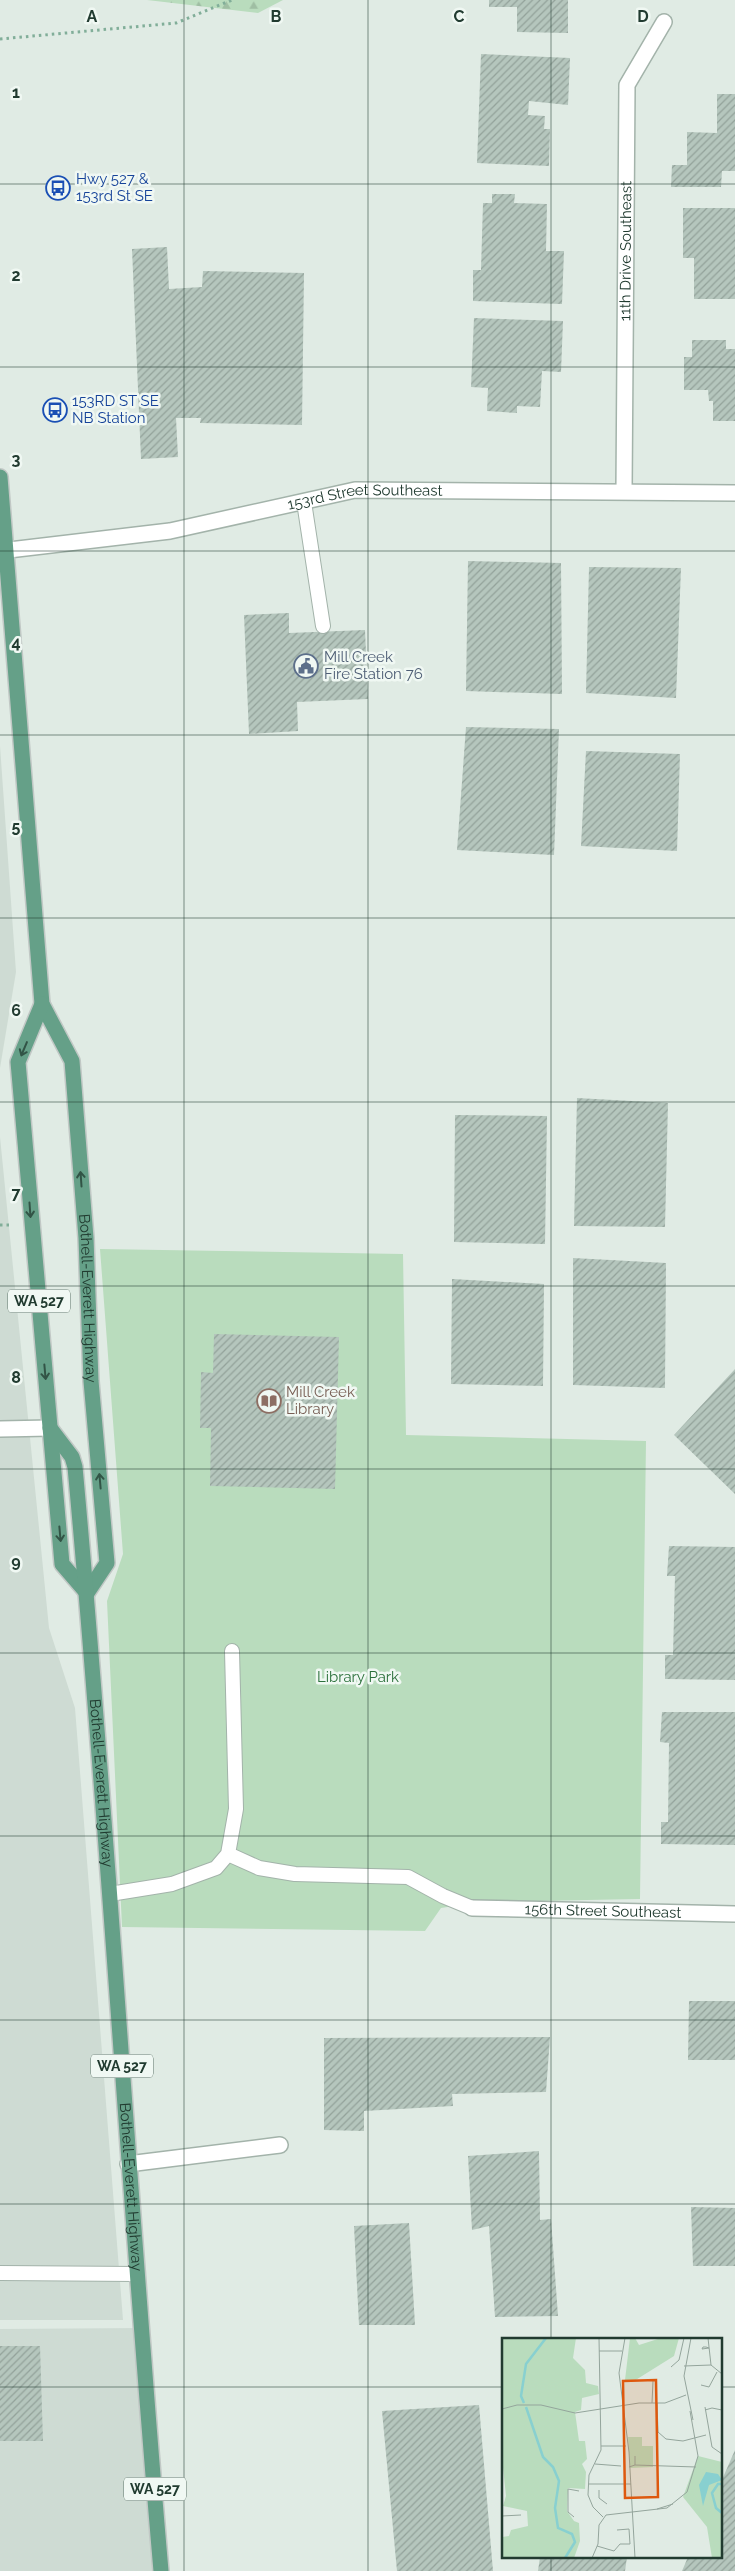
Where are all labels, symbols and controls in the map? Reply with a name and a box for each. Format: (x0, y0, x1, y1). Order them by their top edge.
text: A (87, 7, 98, 26)
text: B (271, 7, 282, 26)
text: C (454, 7, 465, 26)
text: D (637, 7, 649, 26)
text: 1 (12, 83, 20, 102)
place label: Hwy 527 & 153rd St SE (76, 170, 153, 205)
bus stop icon: Hwy 527 & 153rd St SE (45, 175, 71, 201)
street label: 11th Drive Southeast (616, 181, 635, 321)
text: 2 (11, 266, 21, 285)
place label: 153RD ST SE NB Station (72, 392, 159, 427)
bus stop icon: 153RD ST SE NB Station (42, 397, 68, 423)
text: 3 (12, 450, 21, 469)
street label: 153rd Street Southeast (286, 481, 443, 514)
text: 4 (11, 633, 21, 652)
place label: Mill Creek Fire Station 76 (324, 648, 423, 683)
public building icon: Mill Creek Fire Station 76 (293, 653, 319, 679)
text: 5 (12, 817, 21, 836)
text: 6 (11, 1001, 21, 1020)
one-way arrow (19, 1041, 28, 1057)
one-way arrow (77, 1171, 86, 1187)
text: 7 (12, 1184, 21, 1203)
one-way arrow (25, 1202, 35, 1218)
street label: Bothell-Everett Highway (75, 1213, 100, 1383)
road number: WA 527 (8, 1290, 70, 1312)
one-way arrow (41, 1364, 50, 1380)
text: 8 (11, 1368, 21, 1387)
place label: Mill Creek Library (286, 1383, 355, 1418)
library icon: Mill Creek Library (256, 1388, 282, 1414)
one-way arrow (95, 1473, 105, 1489)
one-way arrow (55, 1526, 64, 1542)
text: 9 (11, 1552, 21, 1571)
park label: Library Park (317, 1668, 399, 1686)
street label: Bothell-Everett Highway (86, 1698, 117, 1868)
street label: 156th Street Southeast (524, 1900, 682, 1922)
road number: WA 527 (91, 2054, 153, 2078)
street label: Bothell-Everett Highway (116, 2102, 146, 2272)
inset map (502, 2338, 722, 2558)
road number: WA 527 (124, 2478, 186, 2500)

